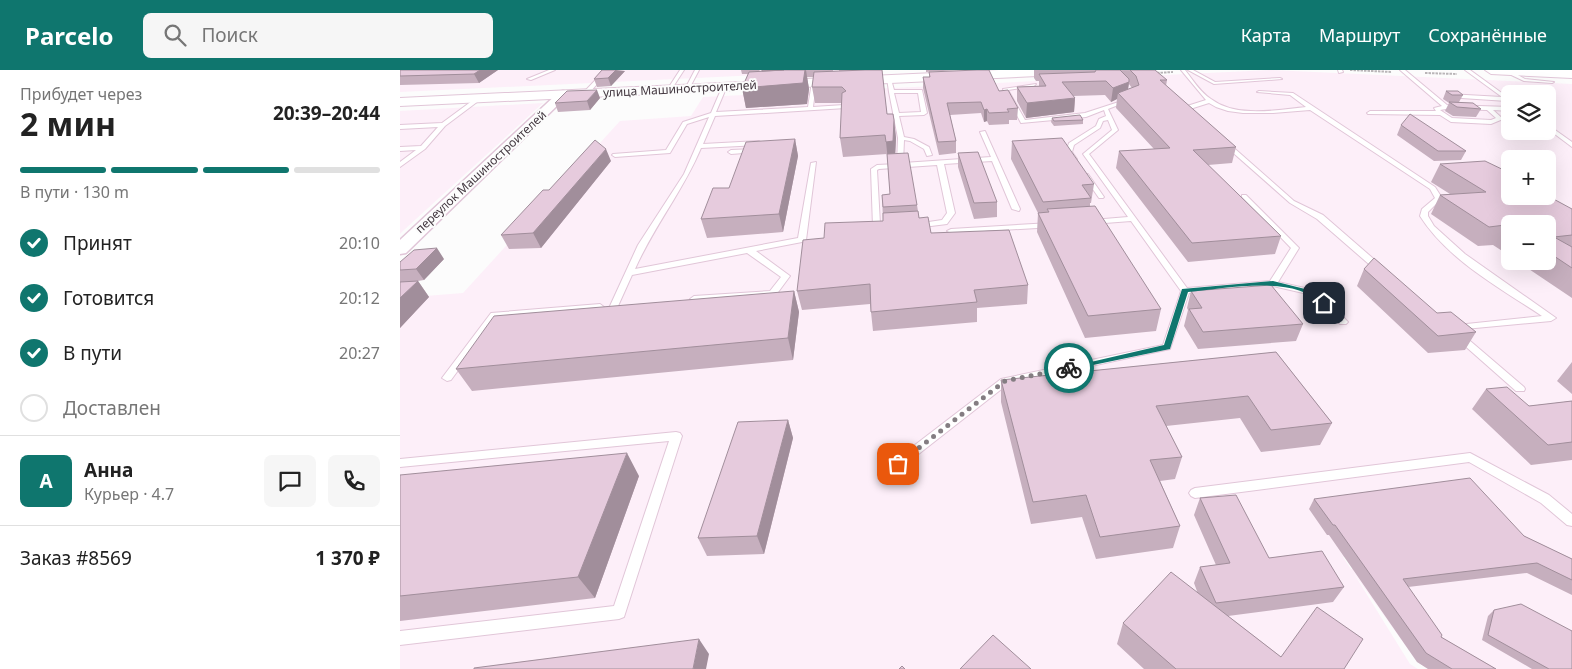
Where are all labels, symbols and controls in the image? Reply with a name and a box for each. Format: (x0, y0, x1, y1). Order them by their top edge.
search box (143, 13, 493, 58)
text: Parcelo (25, 19, 113, 52)
icon: search (161, 21, 189, 49)
text: Поиск (201, 22, 258, 48)
text: Карта (1241, 23, 1291, 47)
text: Маршрут (1319, 23, 1400, 47)
text: Сохранённые (1428, 23, 1547, 47)
street label: улица Машиностроителей (603, 76, 757, 101)
text: Прибудет через (20, 83, 142, 105)
map controls (1501, 85, 1556, 270)
button: layers (1501, 85, 1556, 140)
text: 20:39–20:44 (273, 100, 380, 126)
text: 2 мин (20, 102, 116, 145)
street label: переулок Машиностроителей (411, 106, 550, 237)
button: + (1501, 150, 1556, 205)
text: В пути · 130 m (20, 181, 129, 203)
button: − (1501, 215, 1556, 270)
icon: check (20, 229, 48, 257)
text: Принят (63, 230, 132, 256)
text: 20:10 (339, 232, 380, 254)
pin (1303, 282, 1345, 324)
icon: check (20, 284, 48, 312)
text: Готовится (63, 285, 154, 311)
text: 20:12 (339, 287, 380, 309)
icon: home (1310, 289, 1338, 317)
icon: check (20, 339, 48, 367)
text: В пути (63, 340, 122, 366)
text: 20:27 (339, 342, 380, 364)
courier (1044, 343, 1094, 393)
icon: bike (1055, 354, 1083, 382)
text: Доставлен (63, 395, 161, 421)
pin (877, 443, 919, 485)
icon: bag (884, 450, 912, 478)
button: chat (264, 455, 316, 507)
button: phone (328, 455, 380, 507)
text: Анна (84, 457, 133, 483)
text: А (39, 468, 53, 494)
text: Курьер · 4.7 (84, 483, 174, 505)
text: Заказ #8569 (20, 545, 132, 571)
text: 1 370 ₽ (315, 545, 380, 571)

